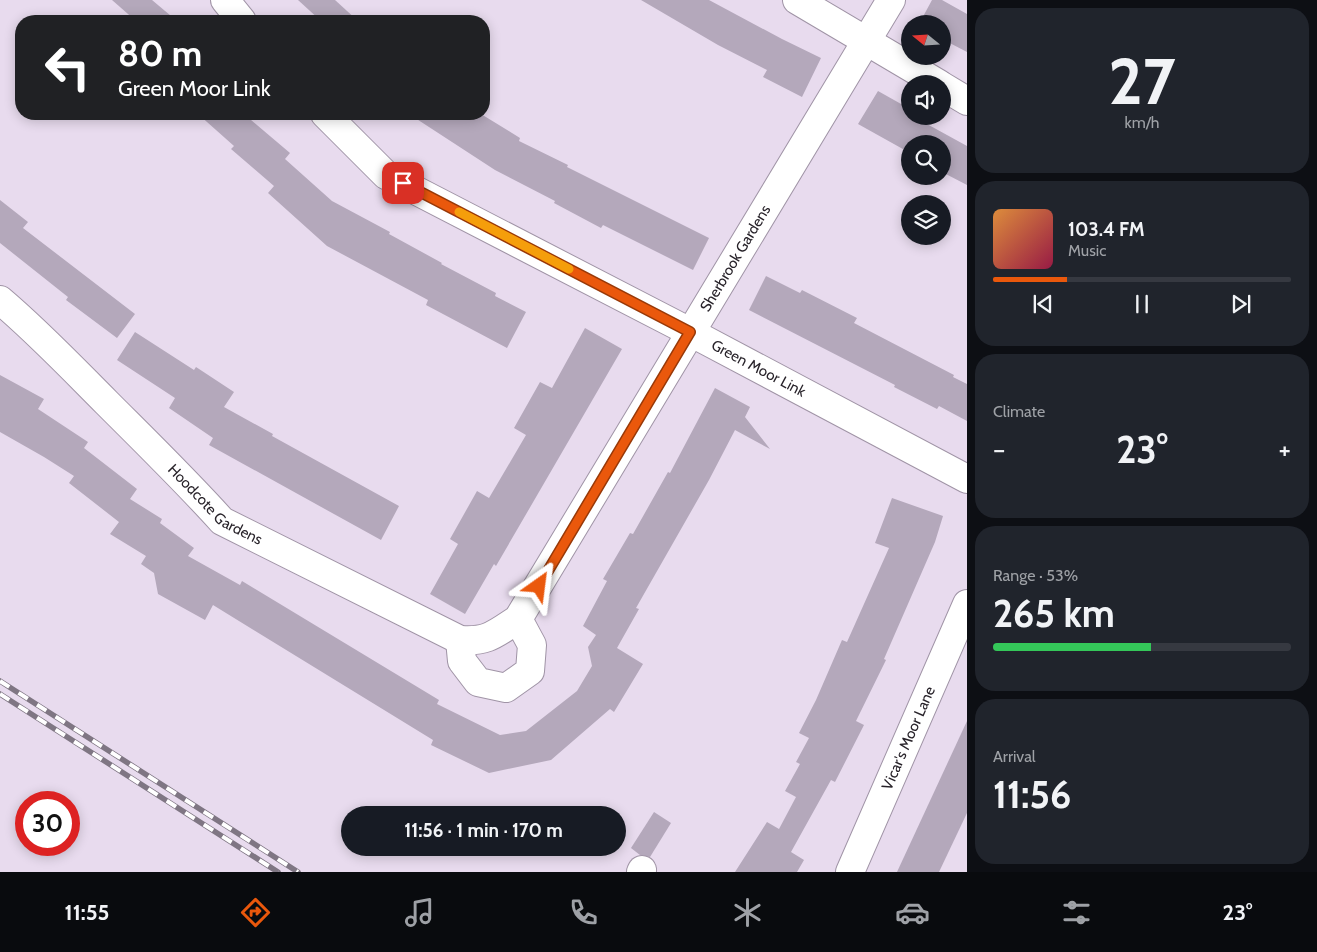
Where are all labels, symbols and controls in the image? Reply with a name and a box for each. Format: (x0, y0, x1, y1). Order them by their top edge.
north arrow (901, 15, 951, 65)
map controls (901, 15, 951, 245)
text: 80 m (118, 32, 202, 75)
icon: left (35, 35, 100, 100)
text: 27 (1108, 41, 1176, 120)
text: Green Moor Link (118, 75, 271, 102)
button: sound (901, 75, 951, 125)
text: km/h (1124, 113, 1160, 132)
button: search (901, 135, 951, 185)
pin (382, 162, 424, 204)
icon: arrive (389, 169, 417, 197)
button: layers (901, 195, 951, 245)
street label: Sherbrook Gardens (696, 202, 774, 315)
text: 103.4 FM (1068, 218, 1144, 241)
text: Music (1068, 241, 1106, 260)
icon: previous (1029, 290, 1057, 318)
icon: pause (1128, 290, 1156, 318)
icon: next (1227, 290, 1255, 318)
street label: Green Moor Link (708, 336, 809, 401)
text: Climate (993, 402, 1045, 421)
text: 23° (1116, 426, 1168, 473)
text: − (993, 432, 1005, 466)
text: + (1279, 432, 1291, 466)
street label: Hoodcote Gardens (164, 460, 265, 549)
position arrow (512, 559, 564, 611)
text: Range · 53% (993, 566, 1078, 585)
text: 265 km (993, 590, 1115, 637)
street label: Vicar's Moor Lane (878, 683, 939, 793)
text: Arrival (993, 747, 1036, 766)
text: 11:56 (993, 771, 1071, 818)
speed limit sign: 30 (15, 791, 80, 856)
text: 11:56 · 1 min · 170 m (404, 819, 563, 842)
icon: directions (238, 895, 273, 930)
icon: music (402, 895, 437, 930)
icon: phone (566, 895, 601, 930)
icon: climate (730, 895, 765, 930)
icon: car (895, 895, 930, 930)
icon: filters (1059, 895, 1094, 930)
text: 11:55 (65, 899, 109, 926)
text: 23° (1223, 899, 1252, 926)

